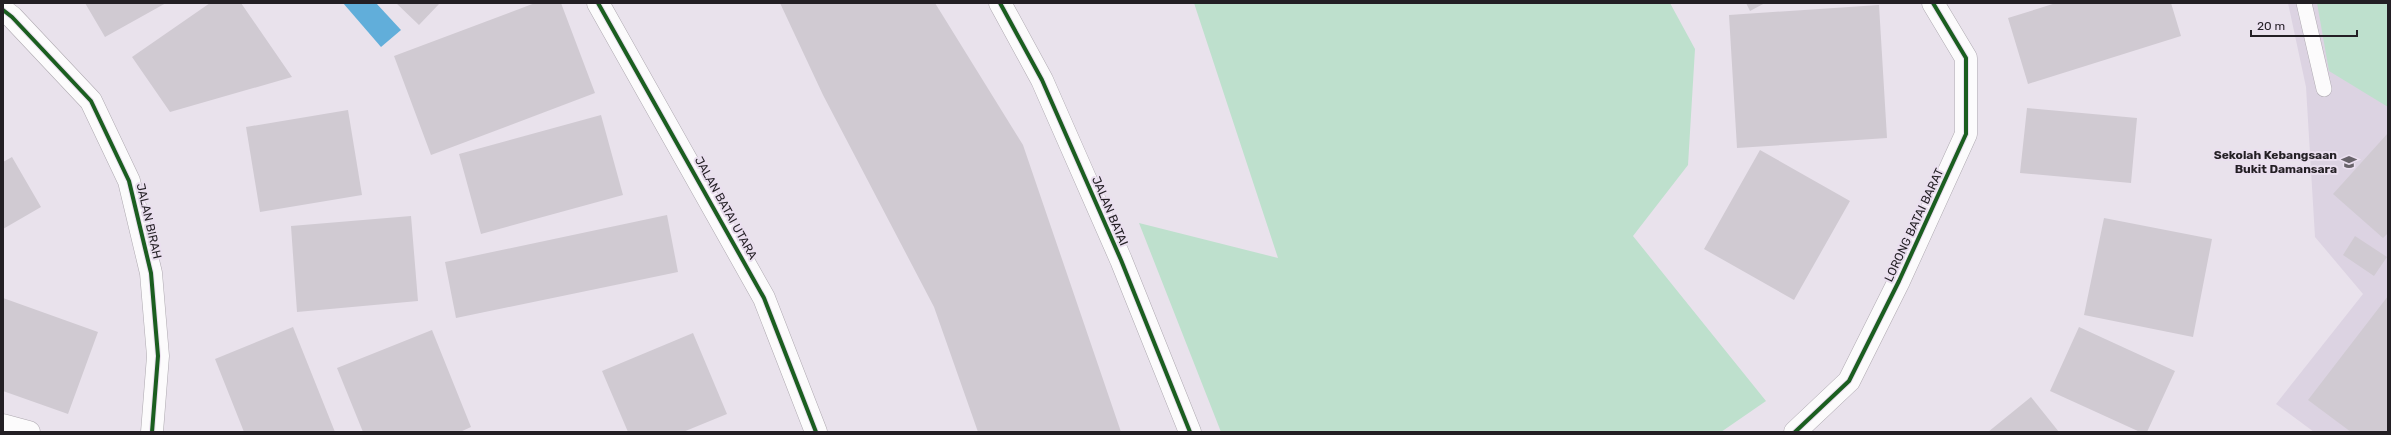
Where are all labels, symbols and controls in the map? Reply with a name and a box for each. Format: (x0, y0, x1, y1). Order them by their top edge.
scale bar (2251, 12, 2357, 38)
text: 20 m (2257, 19, 2285, 33)
place label: Sekolah Kebangsaan Bukit Damansara (2214, 148, 2337, 176)
school or university icon: Sekolah Kebangsaan Bukit Damansara (2340, 153, 2358, 171)
street label: JALAN BATAI UTARA (692, 154, 760, 262)
street label: LORONG BATAI BARAT (1882, 166, 1946, 284)
street label: JALAN BATAI (1089, 174, 1131, 248)
street label: JALAN BIRAH (133, 182, 165, 260)

